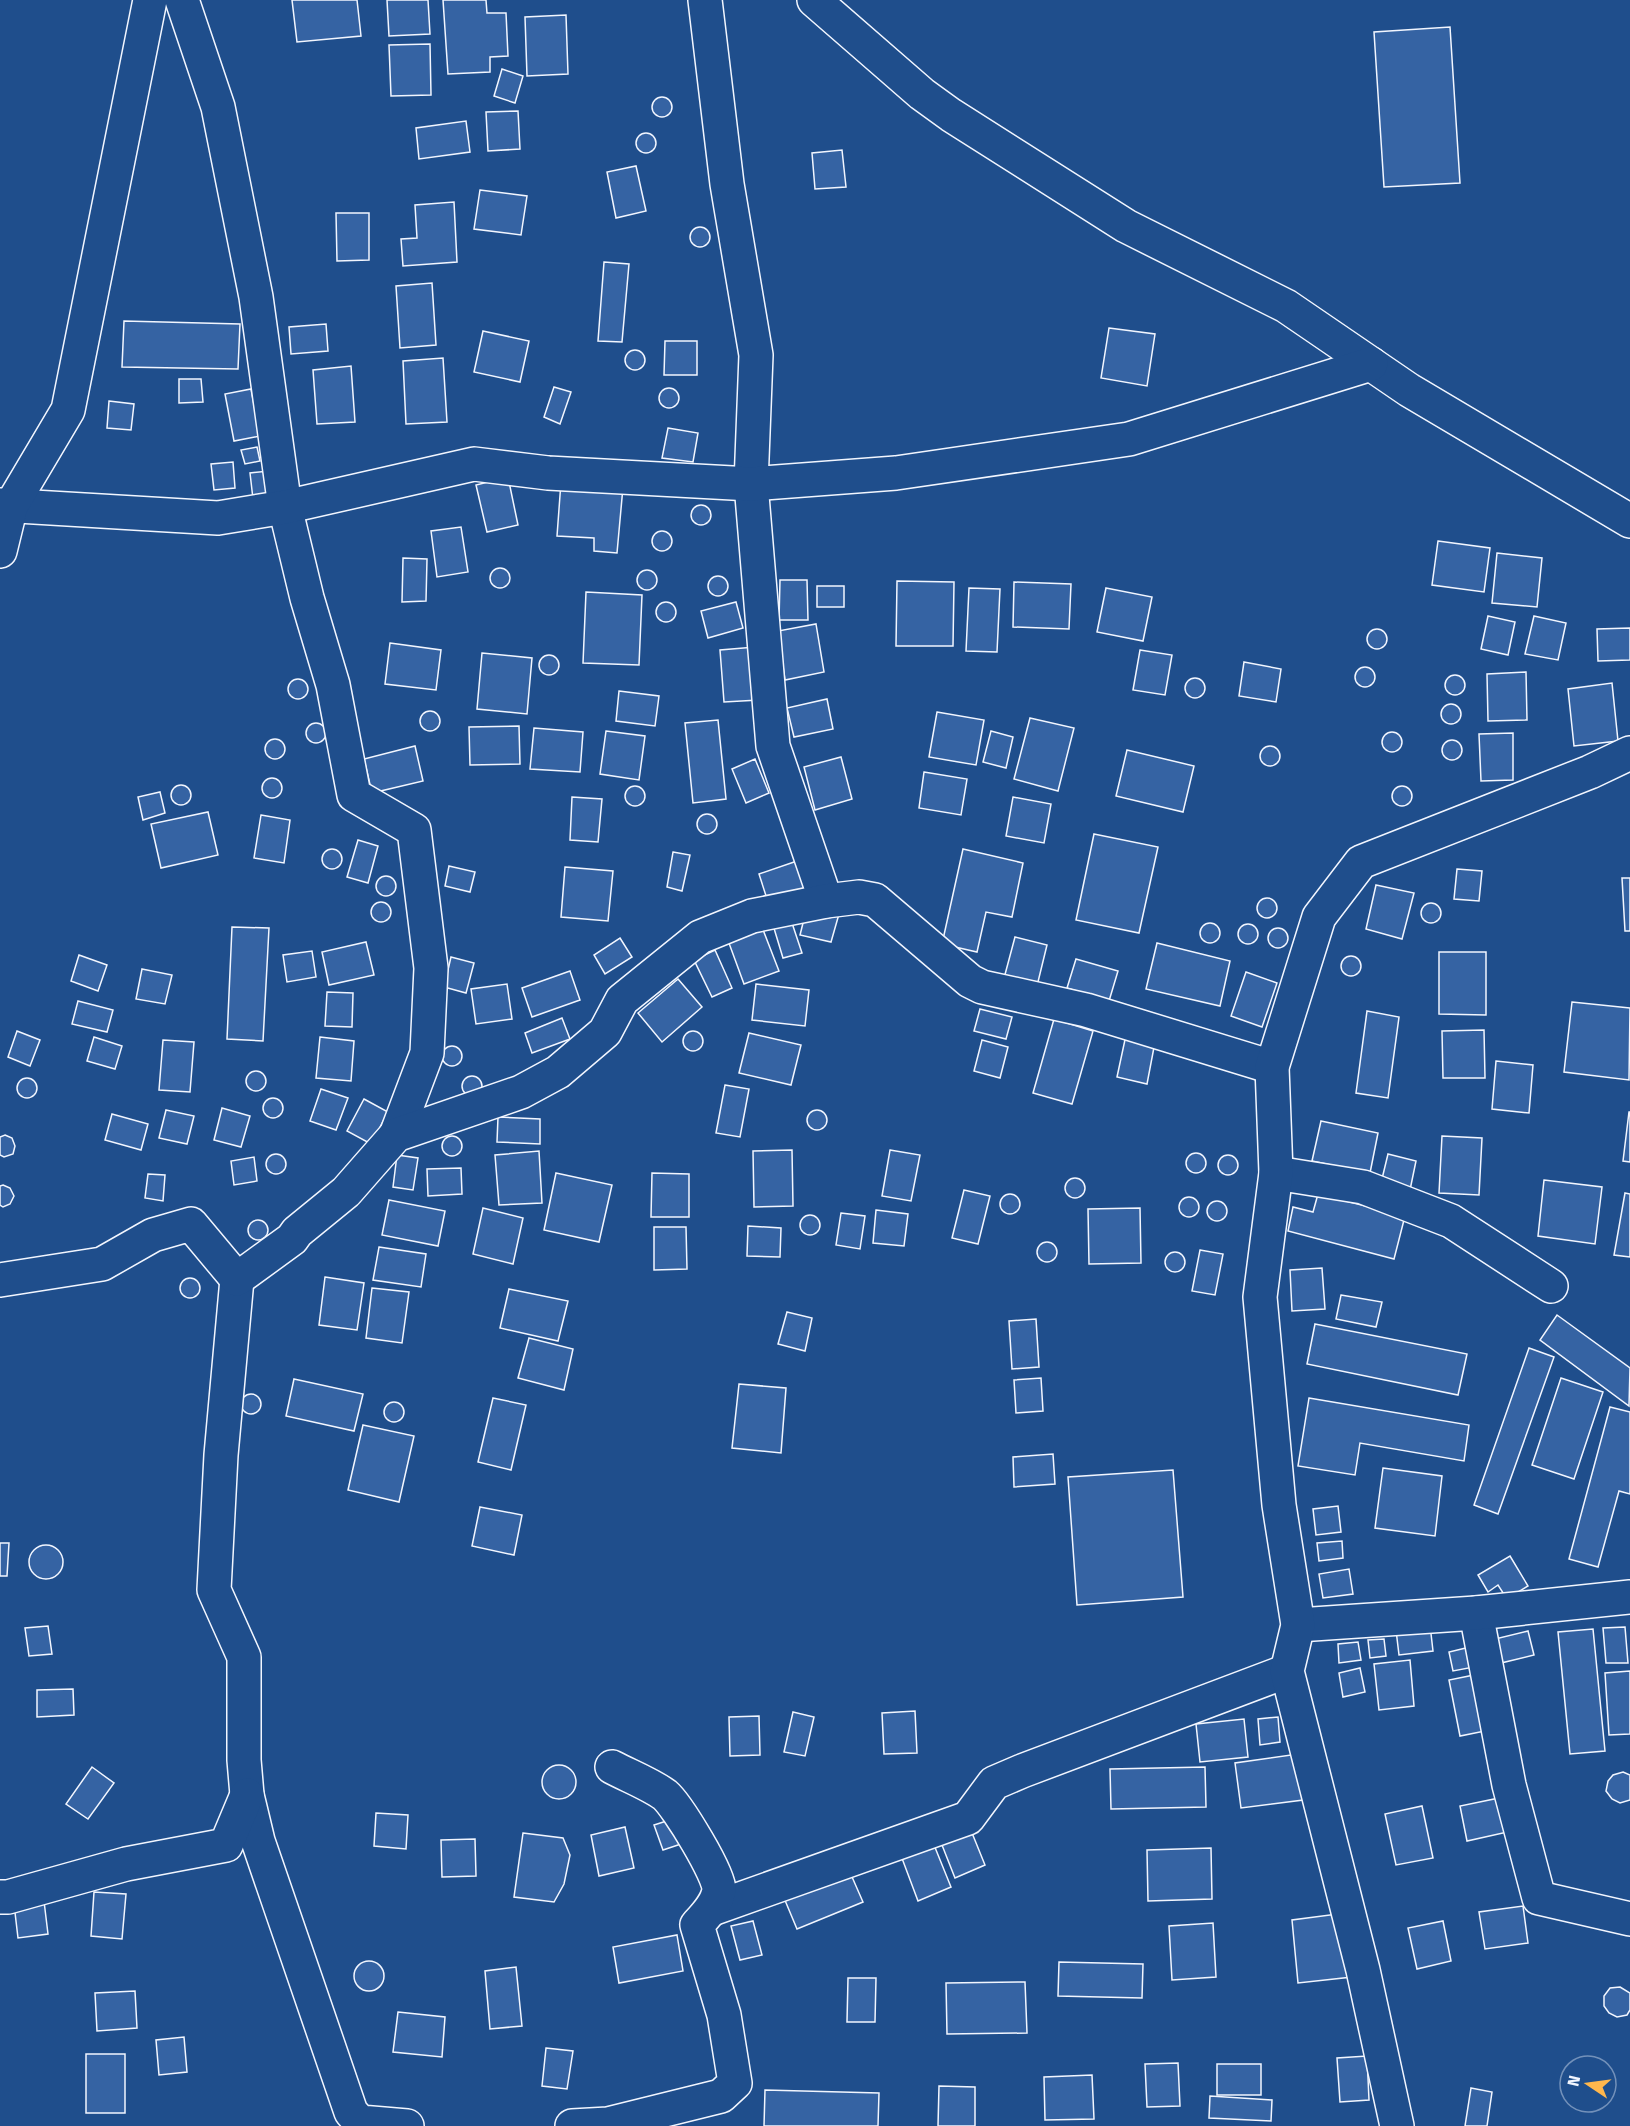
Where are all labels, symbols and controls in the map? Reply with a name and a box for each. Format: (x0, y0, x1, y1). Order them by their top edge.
north arrow (1558, 2054, 1618, 2114)
text: N (1563, 2073, 1584, 2088)

